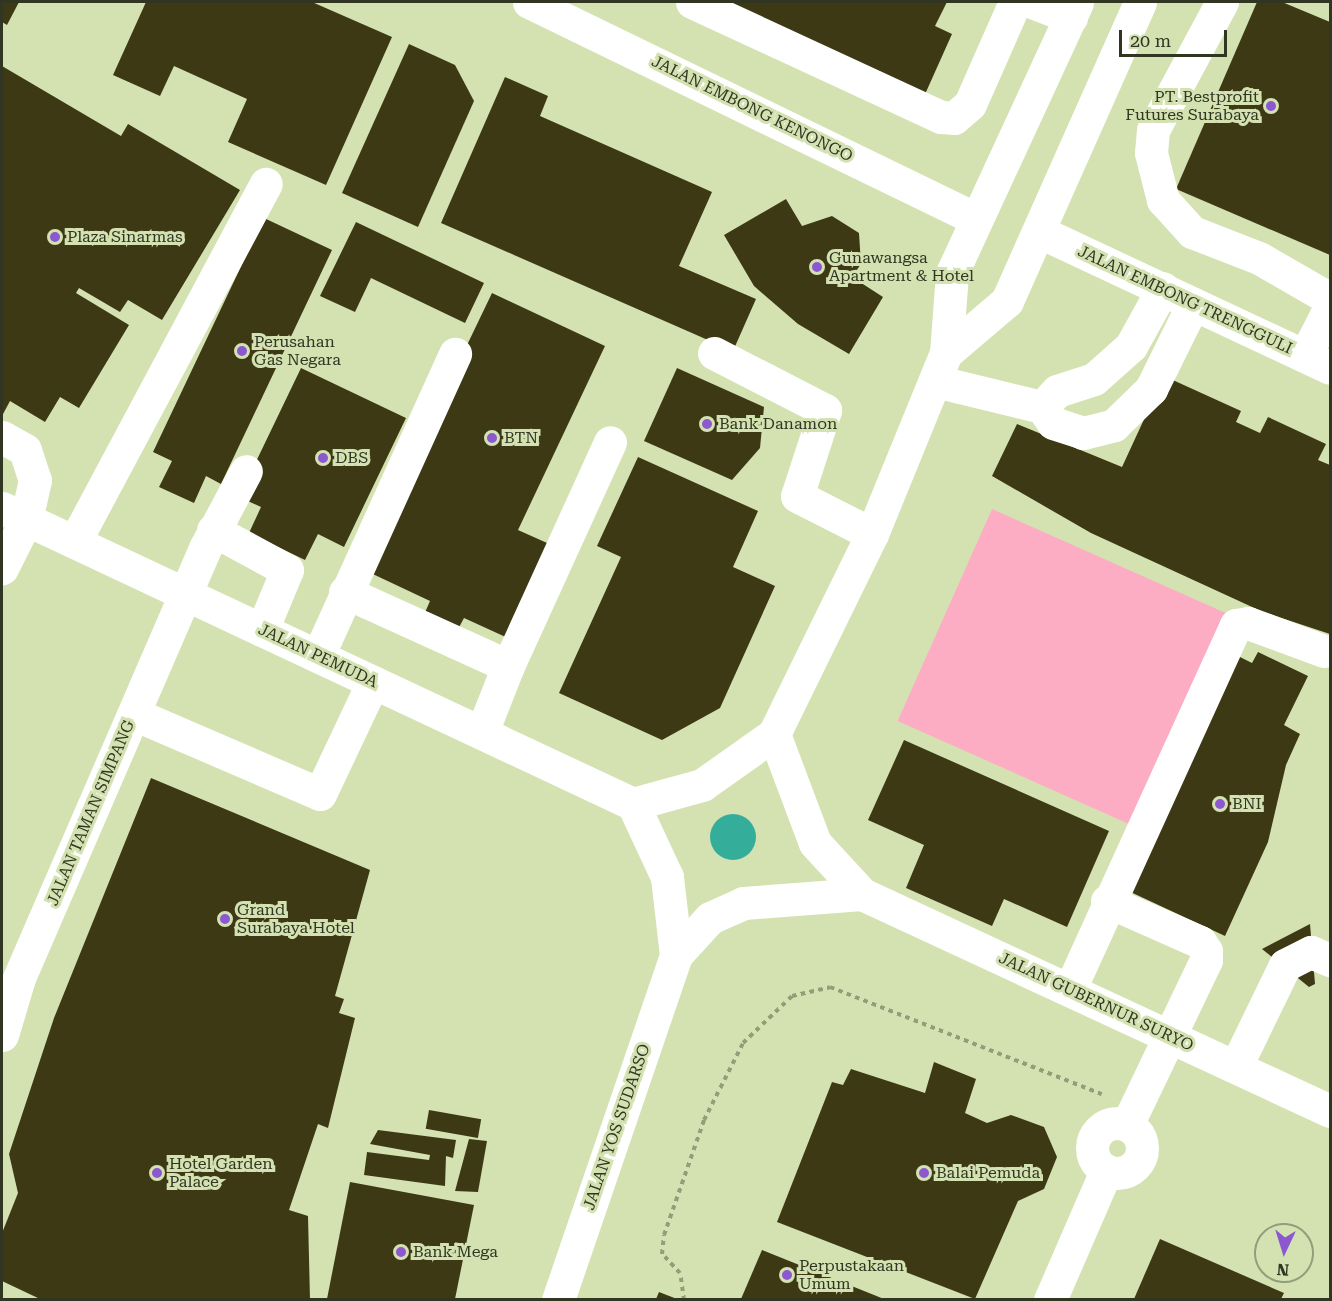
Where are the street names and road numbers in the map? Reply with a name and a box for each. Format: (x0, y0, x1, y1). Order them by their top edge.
street label: JALAN EMBONG KENONGO (648, 52, 856, 166)
street label: JALAN EMBONG TRENGGULI (1075, 242, 1295, 358)
street label: JALAN PEMUDA (255, 620, 381, 692)
street label: JALAN TAMAN SIMPANG (43, 717, 139, 909)
street label: JALAN GUBERNUR SURYO (996, 948, 1196, 1056)
street label: JALAN YOS SUDARSO (580, 1041, 654, 1213)

